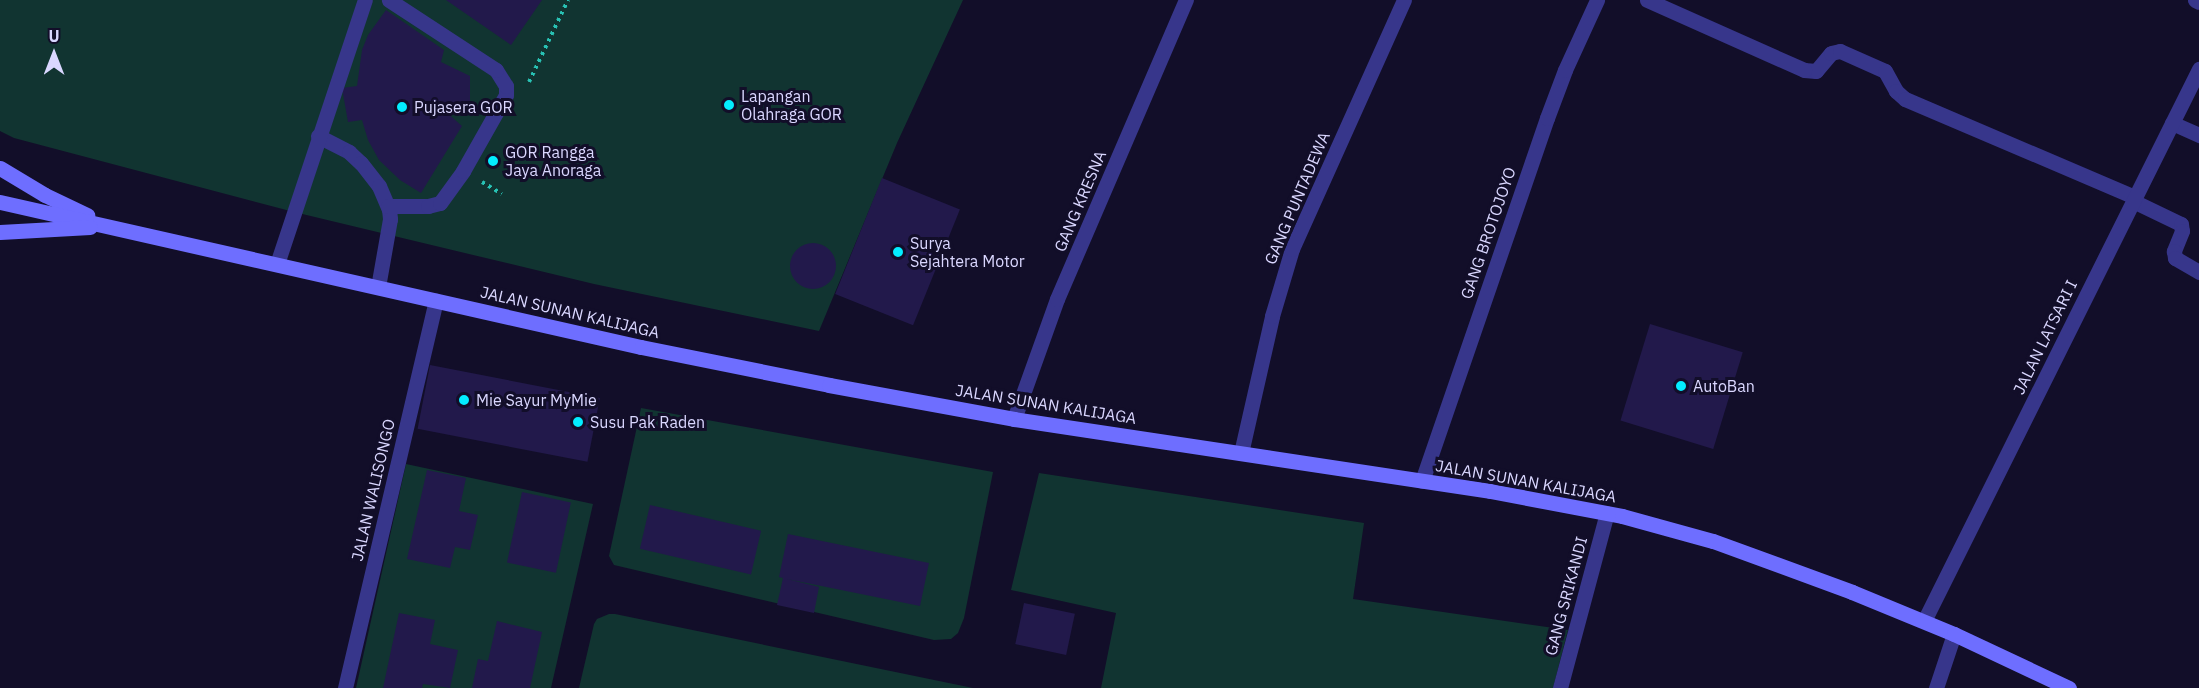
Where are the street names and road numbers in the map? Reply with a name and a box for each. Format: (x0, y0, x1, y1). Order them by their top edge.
street label: GANG PUNTADEWA (1260, 129, 1334, 267)
street label: GANG KRESNA (1050, 147, 1110, 255)
street label: GANG BROTOJOYO (1456, 164, 1520, 302)
street label: JALAN LATSARI I (2009, 277, 2081, 397)
street label: JALAN SUNAN KALIJAGA (479, 282, 661, 342)
street label: JALAN SUNAN KALIJAGA (954, 380, 1138, 428)
street label: JALAN WALISONGO (347, 417, 399, 563)
street label: JALAN SUNAN KALIJAGA (1434, 456, 1618, 506)
street label: GANG SRIKANDI (1541, 534, 1591, 658)

